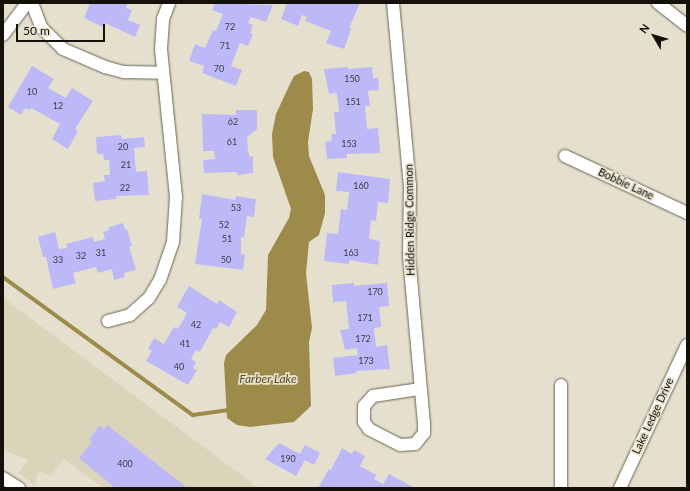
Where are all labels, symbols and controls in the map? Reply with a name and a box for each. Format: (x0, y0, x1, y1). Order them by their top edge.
scale bar (18, 16, 107, 42)
north arrow (634, 16, 674, 56)
text: N (636, 21, 652, 36)
house number: 72 (225, 22, 235, 32)
text: 50 m (23, 23, 50, 38)
house number: 71 (220, 41, 230, 51)
house number: 70 (214, 64, 224, 74)
house number: 150 (344, 74, 360, 84)
house number: 10 (27, 87, 37, 97)
house number: 151 (345, 97, 361, 107)
house number: 12 (53, 101, 63, 111)
house number: 62 (228, 117, 238, 127)
house number: 61 (227, 137, 237, 147)
house number: 153 (341, 139, 357, 149)
house number: 20 (118, 142, 128, 152)
house number: 21 (121, 160, 131, 170)
street label: Hidden Ridge Common (402, 164, 418, 276)
street label: Bobbie Lane (596, 165, 656, 203)
house number: 160 (353, 181, 369, 191)
house number: 22 (120, 183, 130, 193)
house number: 53 (231, 203, 241, 213)
house number: 52 (219, 220, 229, 230)
house number: 51 (222, 234, 232, 244)
house number: 31 (96, 248, 106, 258)
house number: 163 (343, 248, 359, 258)
house number: 32 (76, 251, 86, 261)
house number: 33 (53, 255, 63, 265)
house number: 50 (221, 255, 231, 265)
house number: 170 (367, 287, 383, 297)
house number: 171 (357, 313, 373, 323)
house number: 42 (191, 320, 201, 330)
house number: 172 (355, 334, 371, 344)
house number: 41 (180, 339, 190, 349)
house number: 173 (358, 356, 374, 366)
house number: 40 (174, 362, 184, 372)
water label: Farber Lake (239, 372, 297, 386)
street label: Lake Ledge Drive (630, 376, 676, 456)
house number: 190 (280, 454, 296, 464)
house number: 400 (117, 459, 133, 469)

